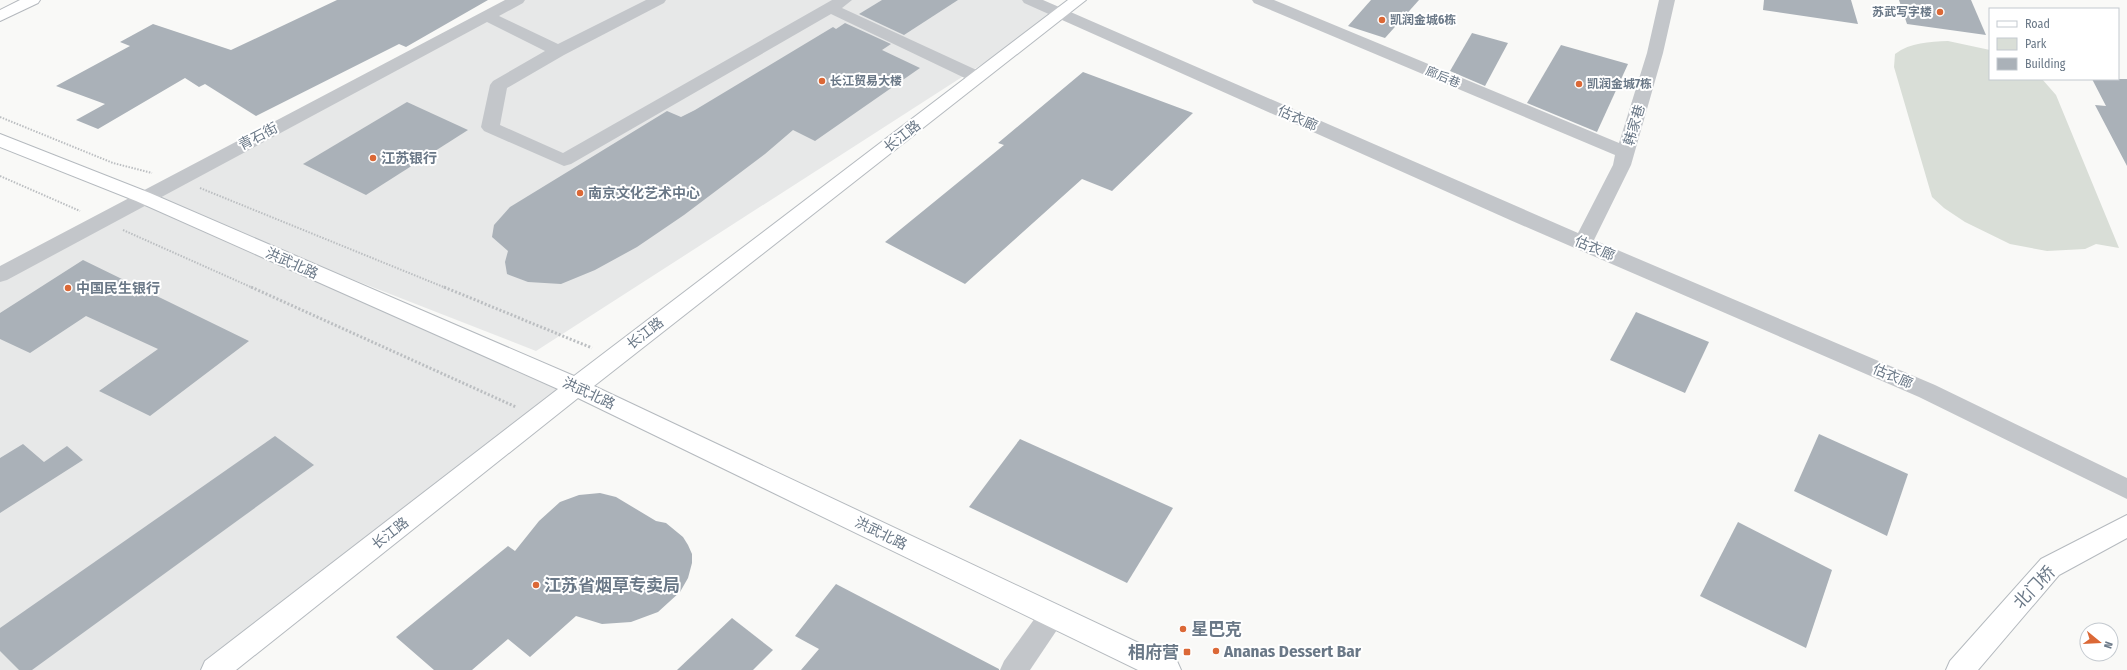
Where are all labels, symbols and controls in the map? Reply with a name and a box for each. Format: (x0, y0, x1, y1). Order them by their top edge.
place label: 苏武写字楼 (1872, 5, 1932, 19)
marker: 苏武写字楼 (1935, 7, 1945, 17)
legend (1989, 8, 2119, 80)
place label: 凯润金城6栋 (1390, 13, 1456, 27)
marker: 凯润金城6栋 (1377, 15, 1387, 25)
text: Road (2025, 17, 2050, 31)
text: Park (2025, 37, 2047, 51)
text: Building (2025, 57, 2066, 71)
street label: 廊后巷 (1424, 64, 1462, 90)
place label: 长江贸易大楼 (830, 74, 902, 88)
marker: 长江贸易大楼 (817, 76, 827, 86)
place label: 凯润金城7栋 (1587, 77, 1652, 91)
marker: 凯润金城7栋 (1574, 79, 1584, 89)
street label: 估衣廊 (1275, 102, 1320, 135)
street label: 韩家巷 (1620, 103, 1649, 148)
street label: 长江路 (881, 117, 924, 156)
street label: 青石街 (236, 119, 281, 154)
place label: 江苏银行 (381, 150, 437, 167)
marker: 江苏银行 (368, 153, 378, 163)
place label: 南京文化艺术中心 (588, 185, 700, 202)
marker: 南京文化艺术中心 (575, 188, 585, 198)
street label: 估衣廊 (1572, 232, 1617, 264)
street label: 洪武北路 (263, 244, 321, 283)
place label: 中国民生银行 (76, 280, 160, 297)
marker: 中国民生银行 (63, 283, 73, 293)
street label: 长江路 (624, 314, 667, 353)
street label: 估衣廊 (1870, 360, 1915, 392)
street label: 洪武北路 (560, 374, 618, 413)
street label: 长江路 (369, 514, 412, 553)
street label: 洪武北路 (852, 514, 910, 553)
street label: 北门桥 (2009, 562, 2060, 613)
place label: 江苏省烟草专卖局 (544, 575, 680, 596)
marker: 江苏省烟草专卖局 (531, 580, 541, 590)
place label: 星巴克 (1191, 619, 1242, 640)
north arrow (2079, 622, 2119, 662)
marker: 星巴克 (1178, 624, 1188, 634)
text: N (2101, 640, 2115, 650)
place label: Ananas Dessert Bar (1223, 641, 1362, 662)
place label: 相府营 (1128, 642, 1179, 663)
marker: Ananas Dessert Bar (1211, 646, 1221, 656)
marker: 相府营 (1182, 647, 1192, 657)

